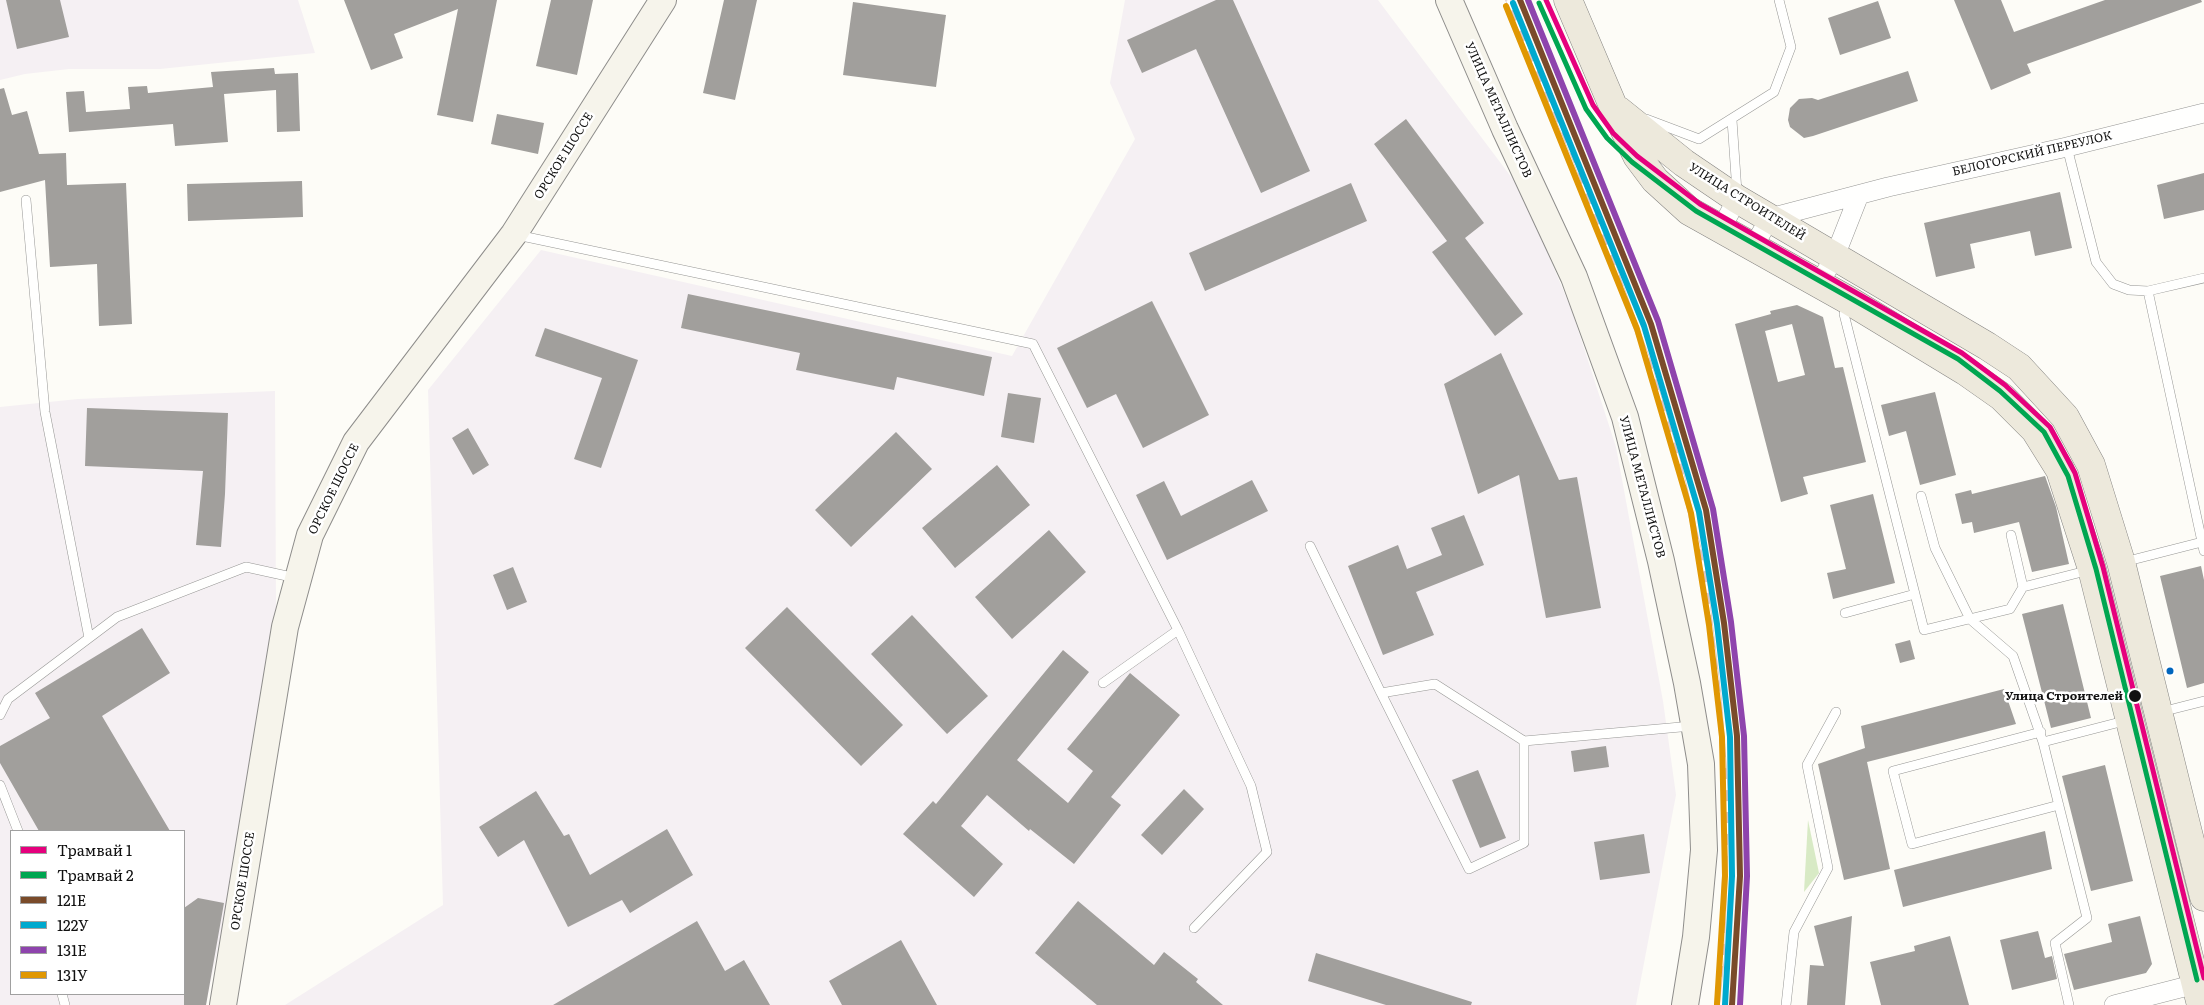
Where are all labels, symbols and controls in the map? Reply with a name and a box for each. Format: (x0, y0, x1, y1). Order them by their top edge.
street label: УЛИЦА МЕТАЛЛИСТОВ (1462, 40, 1534, 180)
street label: ОРСКОЕ ШОССЕ (532, 110, 596, 202)
street label: БЕЛОГОРСКИЙ ПЕРЕУЛОК (1951, 129, 2113, 179)
street label: УЛИЦА СТРОИТЕЛЕЙ (1686, 160, 1808, 244)
street label: УЛИЦА МЕТАЛЛИСТОВ (1616, 414, 1668, 560)
street label: ОРСКОЕ ШОССЕ (306, 441, 362, 537)
unlabelled marker (2165, 666, 2175, 676)
marker: Улица Строителей (2127, 688, 2143, 704)
place label: Улица Строителей (2005, 689, 2123, 703)
legend (10, 830, 185, 995)
street label: ОРСКОЕ ШОССЕ (228, 831, 258, 931)
text: Трамвай 1 (57, 838, 132, 861)
text: Трамвай 2 (57, 863, 134, 886)
text: 121Е (57, 888, 86, 911)
text: 122У (57, 913, 88, 936)
text: 131Е (57, 938, 87, 961)
text: 131У (57, 963, 87, 986)

